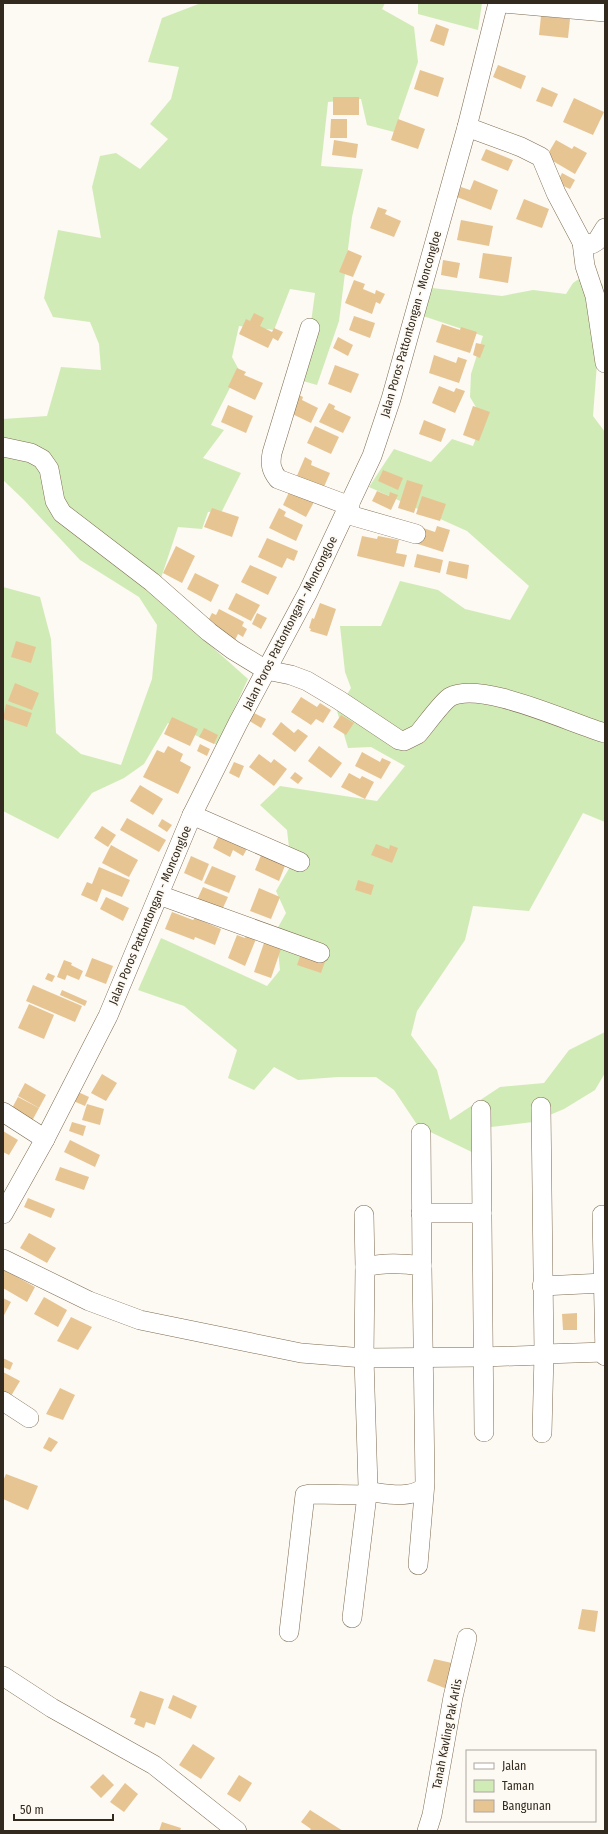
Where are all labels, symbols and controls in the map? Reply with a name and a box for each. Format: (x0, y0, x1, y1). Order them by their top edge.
street label: Jalan Poros Pattontongan - Moncongloe (378, 229, 444, 419)
street label: Jalan Poros Pattontongan - Moncongloe (240, 534, 340, 712)
street label: Jalan Poros Pattontongan - Moncongloe (106, 823, 194, 1007)
street label: Tanah Kavling Pak Arlis (429, 1678, 465, 1790)
legend (466, 1750, 596, 1822)
text: Jalan (502, 1759, 526, 1773)
text: Taman (502, 1779, 534, 1793)
scale bar (14, 1796, 113, 1822)
text: Bangunan (502, 1799, 551, 1813)
text: 50 m (20, 1803, 44, 1817)

